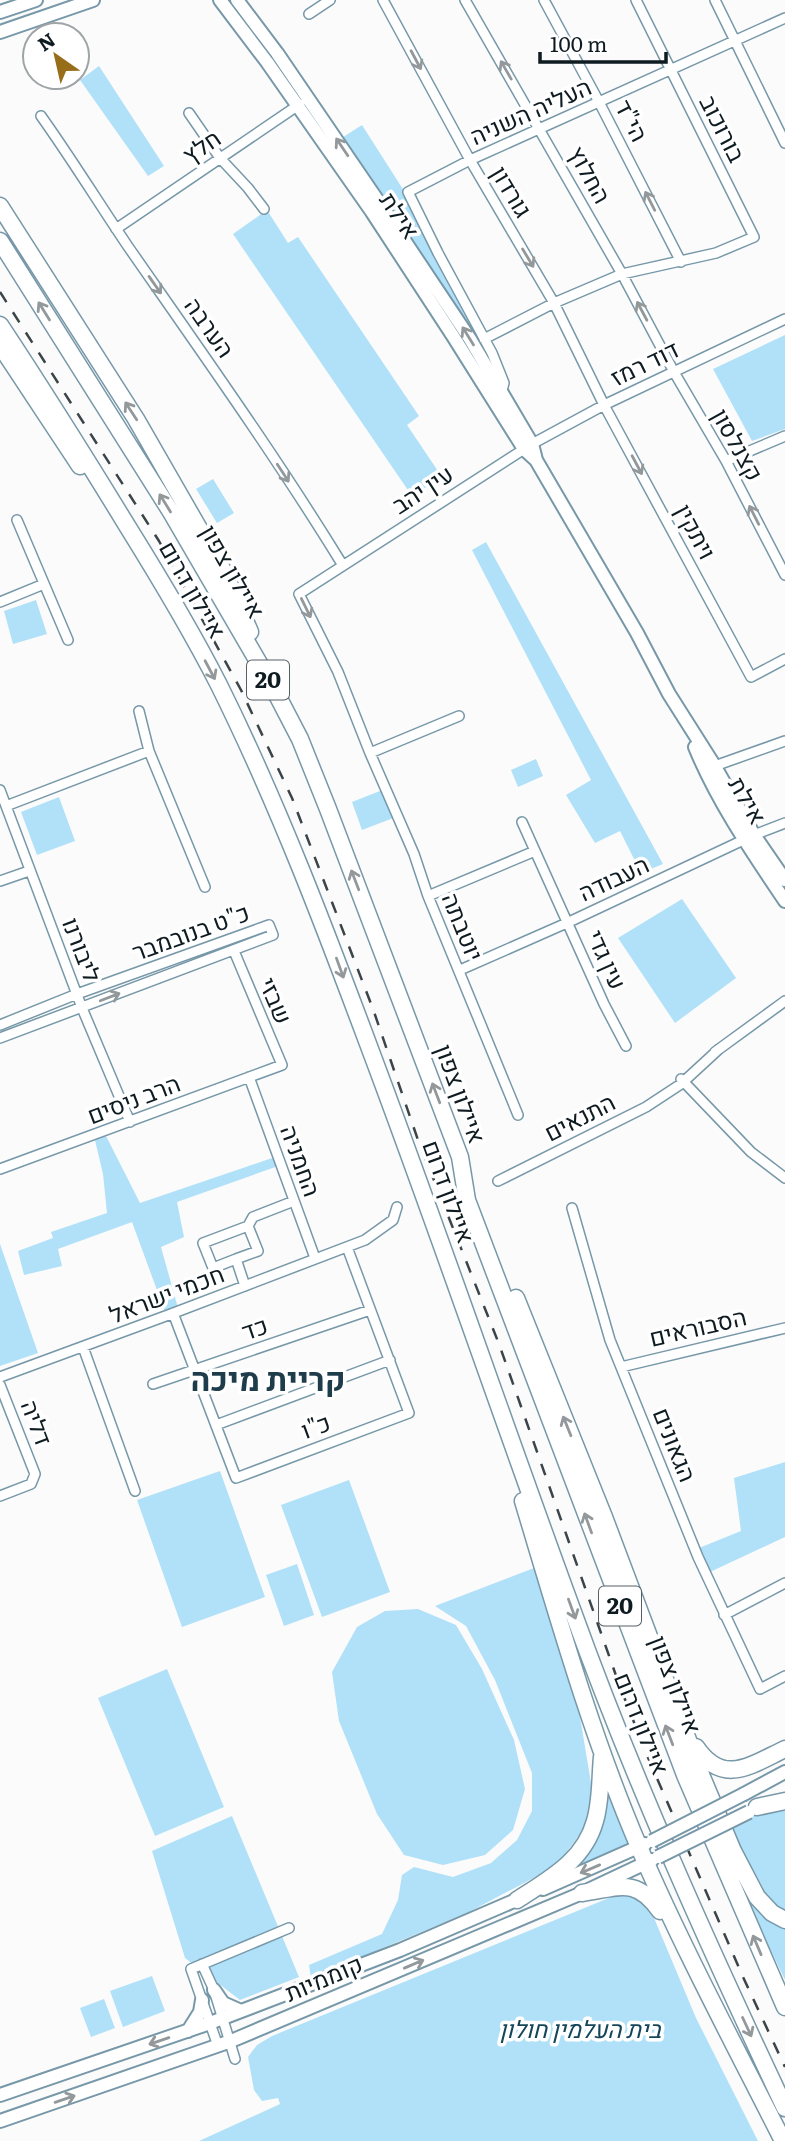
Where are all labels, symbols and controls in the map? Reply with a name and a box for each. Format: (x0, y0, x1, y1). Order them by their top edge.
north arrow (21, 21, 91, 91)
scale bar (540, 21, 666, 65)
text: N (31, 25, 60, 57)
text: 100 m (550, 27, 607, 58)
one-way arrow (410, 49, 423, 70)
one-way arrow (499, 61, 513, 81)
street label: העליה השניה (464, 67, 596, 152)
street label: בורוכוב (692, 88, 756, 168)
street label: הי"ד (608, 93, 659, 147)
street label: חלץ (174, 119, 227, 171)
one-way arrow (335, 138, 349, 157)
street label: החלוץ (561, 139, 621, 209)
street label: גורדון (484, 158, 542, 223)
street label: אילת (373, 184, 430, 245)
one-way arrow (642, 191, 656, 212)
one-way arrow (521, 248, 535, 268)
one-way arrow (148, 275, 162, 294)
street label: הערבה (178, 289, 244, 364)
one-way arrow (36, 301, 50, 321)
one-way arrow (635, 301, 648, 322)
one-way arrow (460, 327, 474, 347)
street label: דוד רמז (604, 330, 684, 393)
street label: קצנלסון (705, 401, 773, 487)
one-way arrow (124, 402, 138, 421)
street label: עין יהב (384, 455, 459, 521)
one-way arrow (630, 455, 644, 475)
one-way arrow (276, 463, 291, 482)
one-way arrow (157, 494, 171, 514)
street label: ויתקין (668, 497, 726, 565)
one-way arrow (746, 505, 760, 525)
street label: איילון צפון (193, 517, 275, 624)
street label: איילון דרום (152, 533, 236, 644)
one-way arrow (300, 597, 314, 618)
one-way arrow (204, 659, 218, 679)
road number: 20 (247, 660, 289, 700)
street label: אילת (722, 769, 777, 830)
street label: העבודה (572, 845, 654, 908)
one-way arrow (348, 870, 361, 892)
street label: יוטבתה (435, 887, 494, 965)
street label: כ"ט בנובמבר (127, 893, 254, 968)
street label: ליבורנו (55, 912, 112, 987)
street label: עין גדי (580, 924, 637, 994)
one-way arrow (335, 956, 347, 978)
street label: שבזי (252, 971, 303, 1029)
one-way arrow (98, 989, 120, 1002)
street label: איילון צפון (428, 1039, 496, 1148)
street label: הרב ניסים (82, 1064, 185, 1131)
one-way arrow (428, 1083, 441, 1104)
street label: התנאים (537, 1083, 621, 1149)
street label: החמניה (273, 1119, 331, 1201)
street label: איילון דרום (416, 1135, 485, 1248)
street label: חכמי ישראל (104, 1255, 229, 1331)
street label: הסבוראים (645, 1297, 750, 1354)
street label: כד (236, 1306, 272, 1347)
district label: קריית מיכה (191, 1353, 345, 1401)
street label: דליה (14, 1394, 63, 1450)
street label: הגאונים (646, 1402, 707, 1486)
street label: כ"ו (295, 1403, 335, 1446)
one-way arrow (559, 1415, 572, 1437)
one-way arrow (581, 1512, 593, 1534)
road number: 20 (599, 1586, 641, 1625)
one-way arrow (567, 1598, 579, 1620)
street label: איילון צפון (643, 1630, 712, 1739)
street label: איילון דרום (607, 1667, 680, 1780)
one-way arrow (662, 1725, 675, 1747)
one-way arrow (579, 1863, 601, 1876)
one-way arrow (750, 1935, 763, 1956)
street label: קוממיות (279, 1945, 367, 2009)
one-way arrow (403, 1957, 424, 1970)
park label: בית העלמין חולון (499, 2010, 662, 2045)
one-way arrow (741, 2016, 754, 2037)
one-way arrow (148, 2036, 170, 2048)
one-way arrow (53, 2092, 75, 2104)

